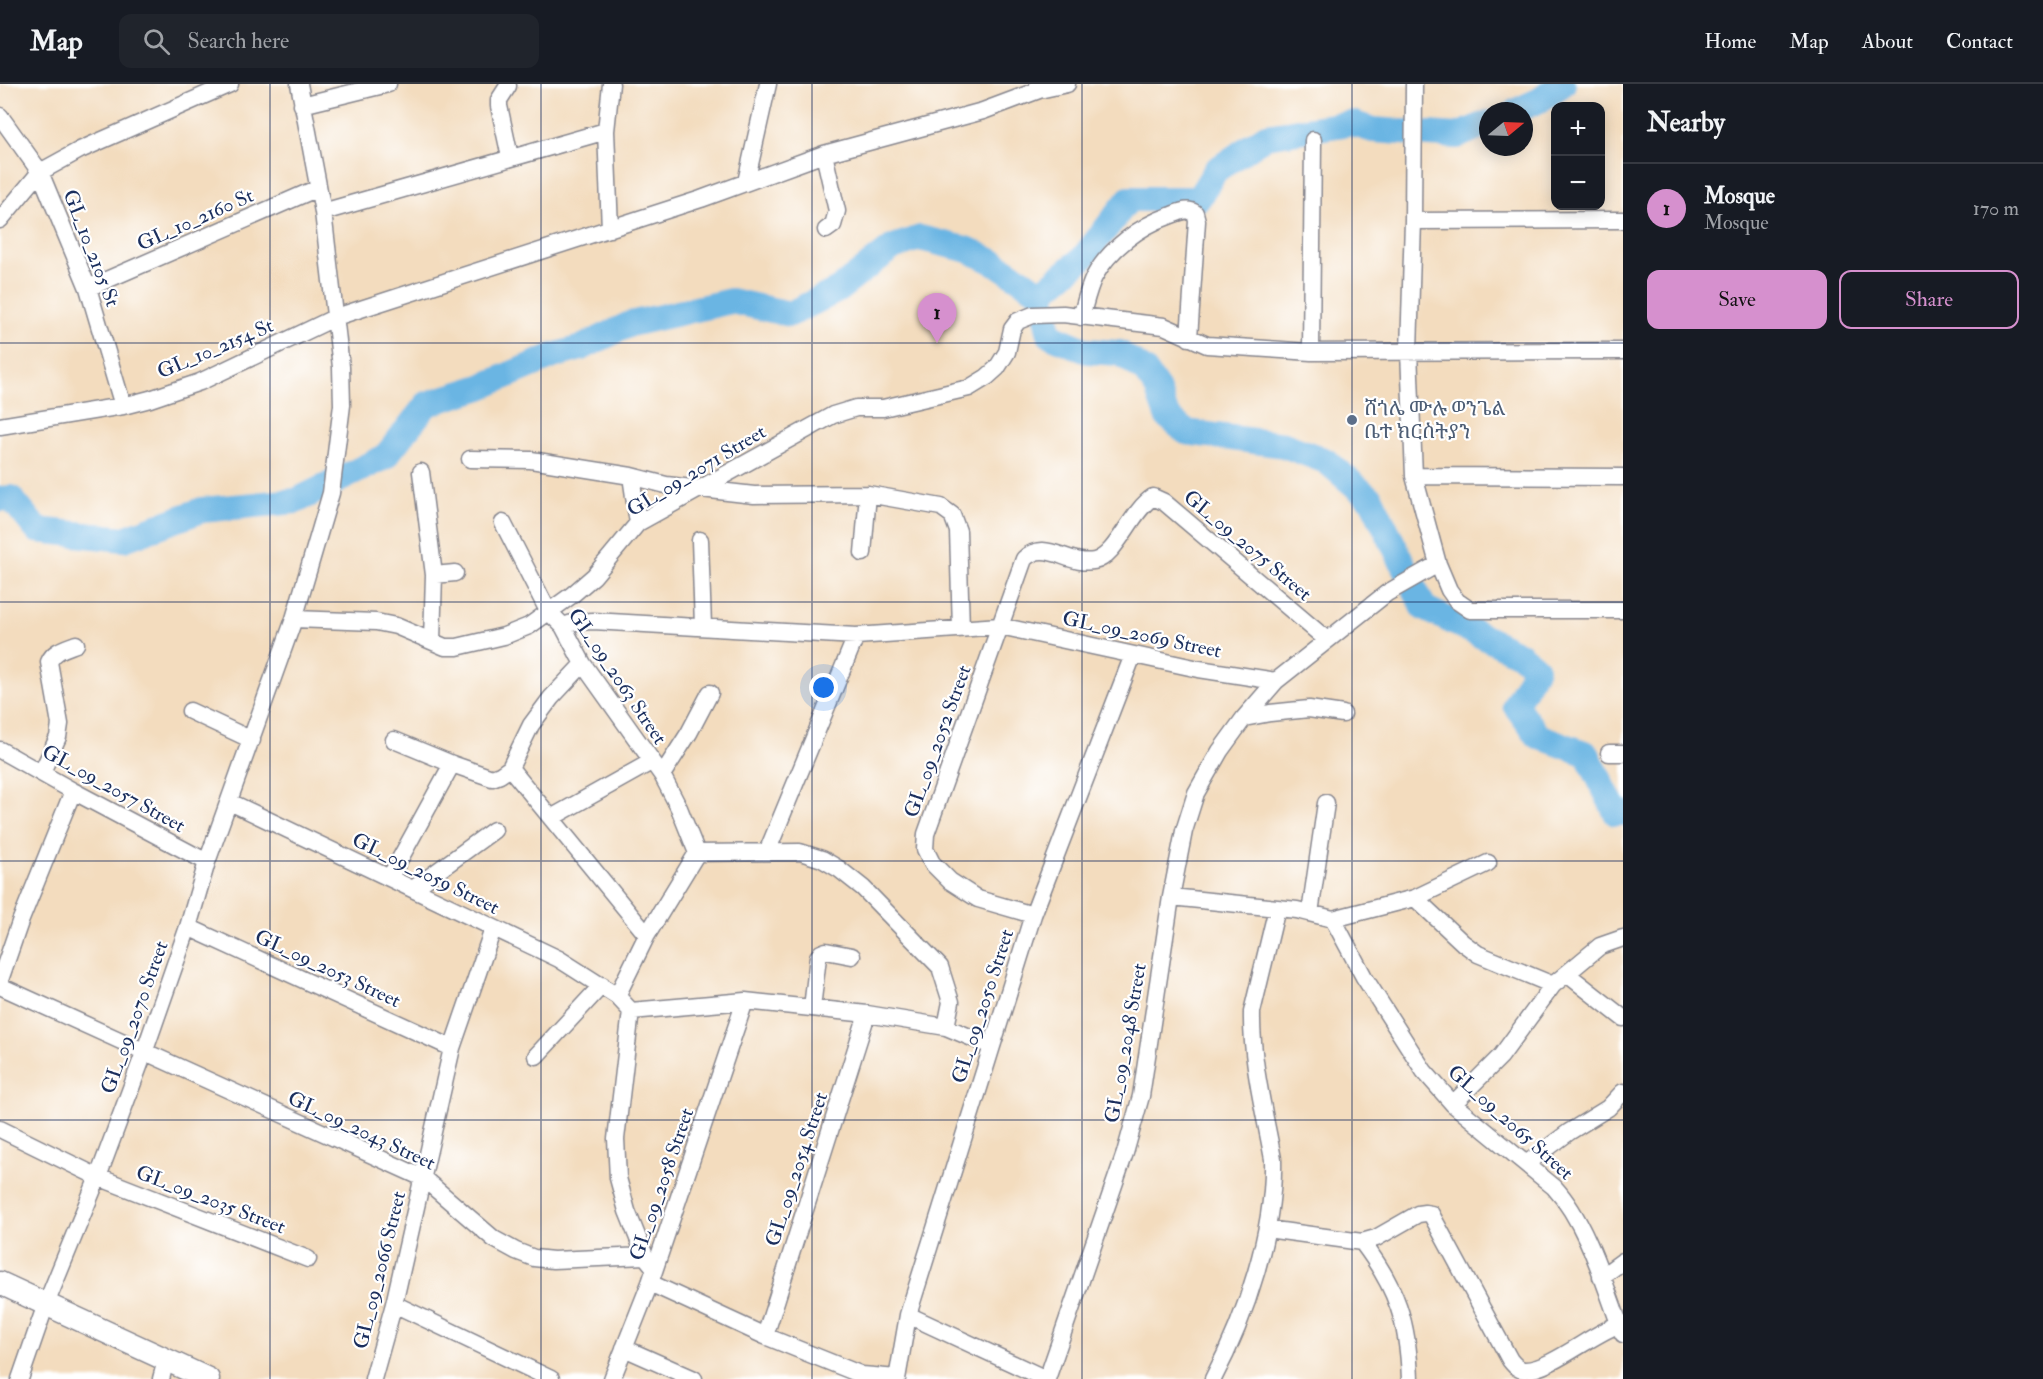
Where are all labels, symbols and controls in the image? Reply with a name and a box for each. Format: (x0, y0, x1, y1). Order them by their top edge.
search box (119, 14, 539, 68)
text: Map (30, 24, 83, 59)
icon: search (140, 25, 173, 58)
text: Search here (188, 27, 289, 55)
text: Home (1704, 28, 1756, 55)
text: Map (1789, 28, 1829, 55)
text: About (1862, 28, 1913, 55)
text: Contact (1946, 28, 2013, 55)
north arrow (1479, 102, 1533, 156)
map controls (1551, 102, 1605, 210)
button: + (1551, 102, 1605, 156)
text: Nearby (1647, 107, 1725, 139)
button: − (1551, 156, 1605, 210)
street label: GL_10_2160 St (133, 182, 258, 256)
text: Mosque (1704, 182, 1775, 210)
street label: GL_10_2105 St (58, 186, 126, 311)
text: 1 (1663, 196, 1670, 221)
text: 170 m (1973, 196, 2019, 221)
text: Mosque (1704, 210, 1769, 235)
button: Save (1647, 270, 1827, 329)
button: Share (1839, 270, 2019, 329)
pin: 1 (918, 294, 956, 343)
street label: GL_10_2154 St (153, 313, 277, 384)
place label: ሸጎሌ ሙሉ ወንጌል ቤተ ክርስትያን (1364, 396, 1506, 444)
marker: ሸጎሌ ሙሉ ወንጌል ቤተ ክርስትያን (1345, 413, 1359, 427)
street label: GL_09_2071 Street (622, 419, 771, 522)
street label: GL_09_2075 Street (1179, 485, 1317, 607)
street label: GL_09_2063 Street (563, 603, 673, 750)
street label: GL_09_2069 Street (1060, 605, 1224, 664)
street label: GL_09_2052 Street (898, 661, 977, 821)
your location (809, 673, 838, 702)
street label: GL_09_2057 Street (38, 739, 190, 838)
street label: GL_09_2059 Street (348, 827, 504, 920)
street label: GL_09_2053 Street (251, 924, 405, 1013)
street label: GL_09_2050 Street (946, 926, 1019, 1086)
street label: GL_09_2070 Street (95, 937, 174, 1097)
street label: GL_09_2048 Street (1099, 961, 1152, 1125)
street label: GL_09_2065 Street (1443, 1059, 1579, 1186)
street label: GL_09_2043 Street (284, 1085, 440, 1176)
street label: GL_09_2054 Street (760, 1088, 833, 1249)
street label: GL_09_2058 Street (624, 1104, 699, 1264)
street label: GL_09_2035 Street (133, 1159, 290, 1240)
street label: GL_09_2066 Street (348, 1188, 411, 1352)

